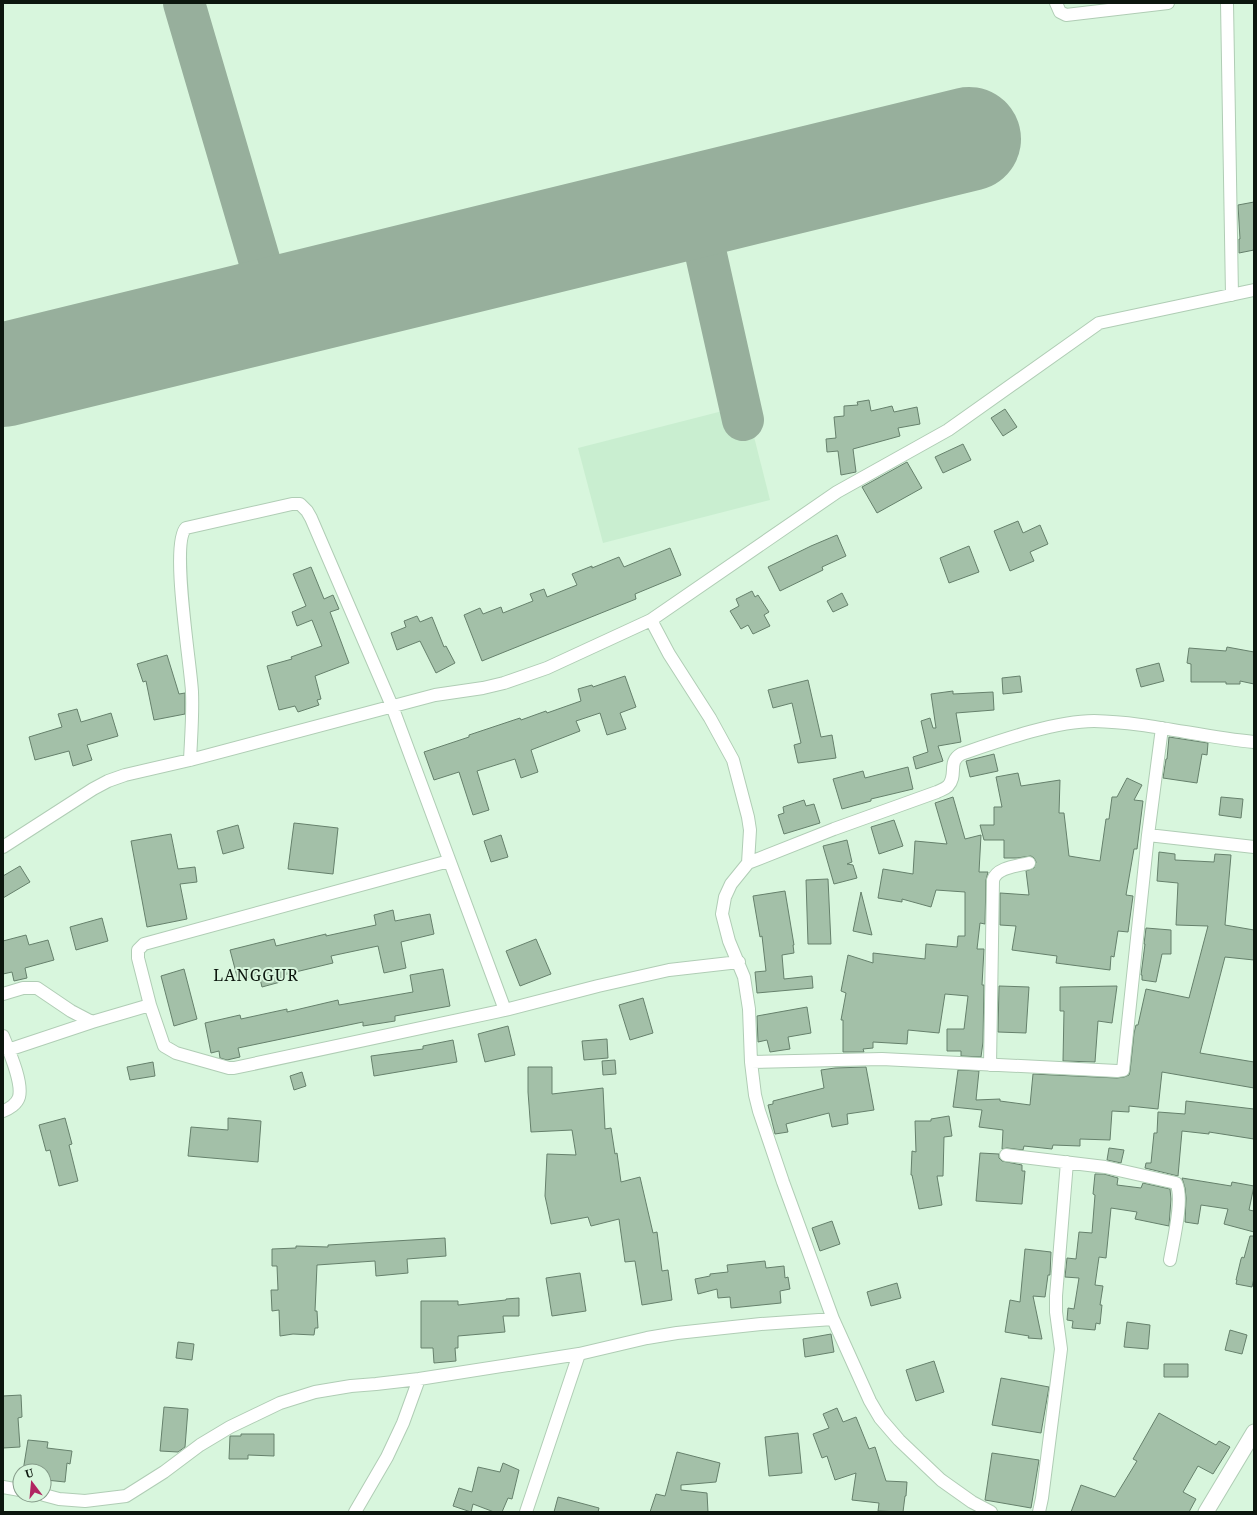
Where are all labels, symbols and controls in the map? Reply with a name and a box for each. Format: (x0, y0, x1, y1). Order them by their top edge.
district label: LANGGUR (213, 964, 299, 986)
north arrow (12, 1463, 52, 1503)
text: U (23, 1464, 36, 1481)

